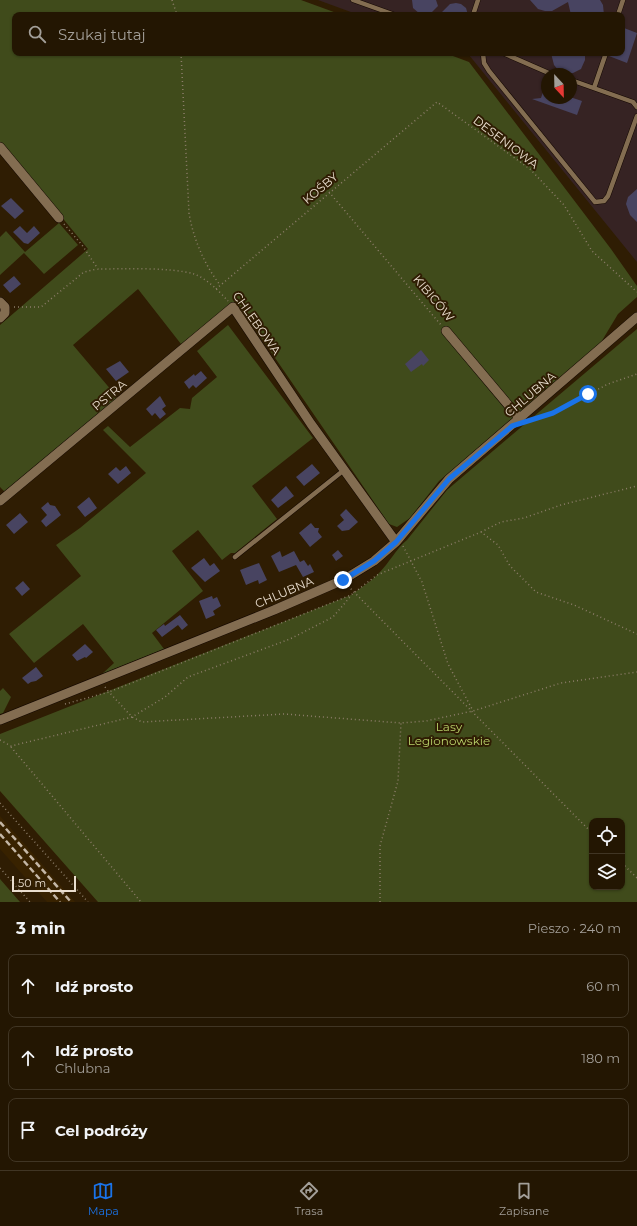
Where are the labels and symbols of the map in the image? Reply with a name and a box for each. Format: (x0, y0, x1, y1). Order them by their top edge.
north arrow (541, 68, 577, 104)
street label: DESENIOWA (470, 113, 542, 172)
street label: KOŚBY (299, 169, 341, 207)
street label: KIBICÓW (410, 272, 458, 324)
street label: CHLEBOWA (230, 288, 285, 358)
street label: CHLUBNA (501, 368, 559, 420)
street label: PSTRA (89, 376, 129, 414)
route start (579, 385, 597, 403)
route end (334, 571, 352, 589)
street label: CHLUBNA (252, 573, 316, 611)
park label: Lasy Legionowskie (408, 719, 490, 748)
scale bar (12, 874, 76, 893)

